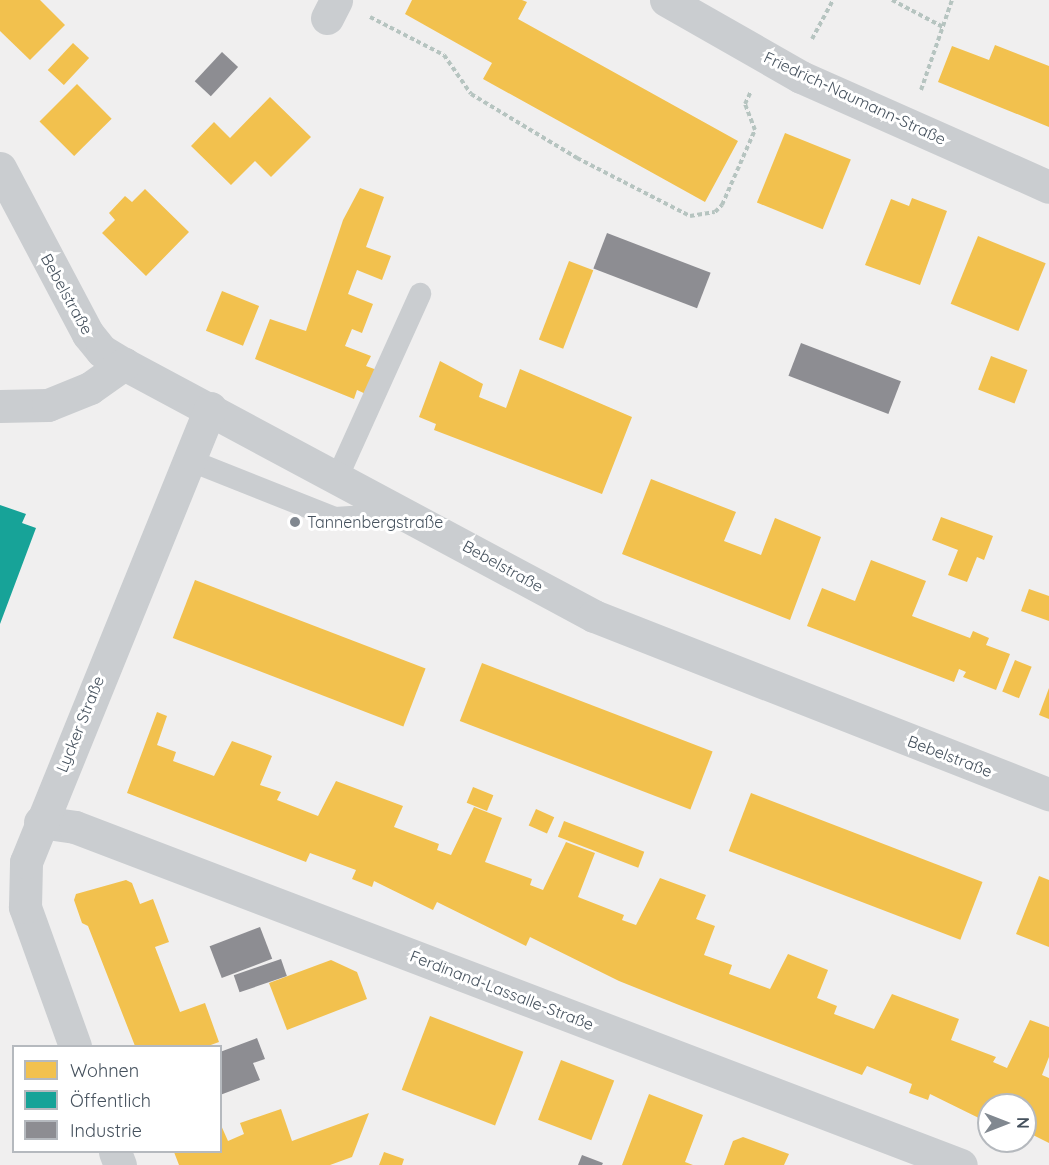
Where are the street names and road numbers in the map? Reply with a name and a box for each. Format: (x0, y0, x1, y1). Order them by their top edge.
street label: Friedrich-Naumann-Straße (761, 47, 949, 149)
street label: Bebelstraße (37, 250, 97, 338)
street label: Bebelstraße (459, 536, 547, 596)
street label: Lycker Straße (52, 673, 108, 775)
street label: Bebelstraße (905, 731, 995, 781)
street label: Ferdinand-Lassalle-Straße (407, 946, 597, 1034)

